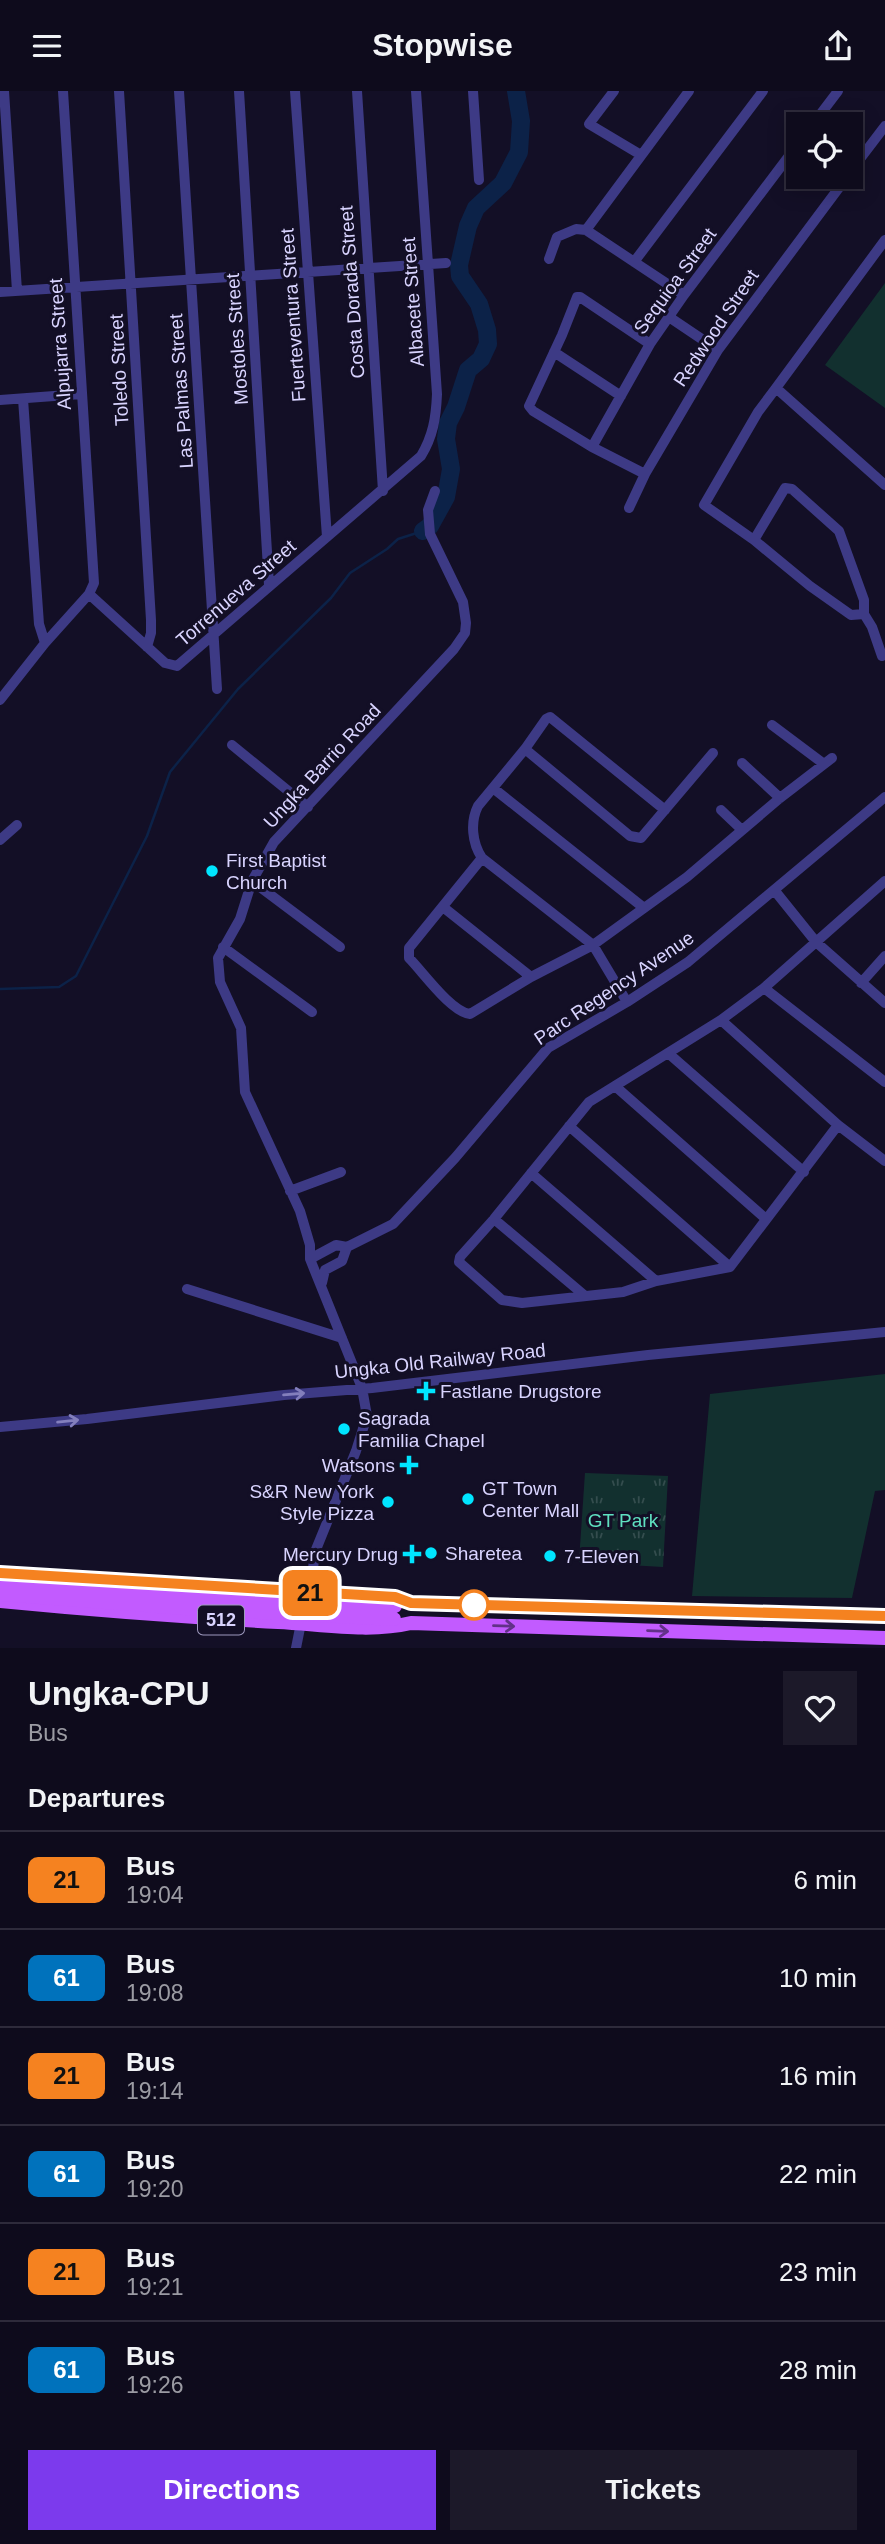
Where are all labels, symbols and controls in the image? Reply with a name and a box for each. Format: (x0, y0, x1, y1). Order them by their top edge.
icon: menu (28, 27, 66, 65)
text: Stopwise (372, 27, 513, 63)
icon: share (819, 27, 857, 65)
map controls (786, 112, 863, 189)
button: locate (786, 112, 863, 189)
street label: Costa Dorada Street (335, 204, 369, 379)
street label: Sequioa Street (630, 223, 721, 338)
street label: Fuerteventura Street (276, 227, 310, 403)
street label: Albacete Street (398, 236, 428, 368)
street label: Redwood Street (669, 265, 763, 390)
street label: Mostoles Street (222, 272, 252, 406)
street label: Alpujarra Street (45, 277, 75, 411)
street label: Las Palmas Street (165, 312, 197, 469)
street label: Toledo Street (106, 313, 132, 426)
street label: Torrenueva Street (172, 535, 300, 650)
street label: Ungka Barrio Road (259, 700, 385, 832)
place label: First Baptist Church (226, 850, 327, 893)
marker: First Baptist Church (204, 863, 220, 879)
street label: Parc Regency Avenue (530, 927, 698, 1049)
street label: Ungka Old Railway Road (333, 1339, 547, 1383)
place label: Fastlane Drugstore (440, 1381, 602, 1402)
marker: Fastlane Drugstore (418, 1383, 434, 1399)
one-way arrow (282, 1387, 305, 1400)
place label: Sagrada Familia Chapel (358, 1408, 485, 1451)
one-way arrow (56, 1414, 79, 1427)
marker: Sagrada Familia Chapel (336, 1421, 352, 1437)
place label: Watsons (322, 1455, 395, 1476)
marker: Watsons (401, 1457, 417, 1473)
place label: GT Town Center Mall (482, 1478, 579, 1521)
place label: S&R New York Style Pizza (249, 1481, 374, 1524)
marker: GT Town Center Mall (460, 1491, 476, 1507)
marker: S&R New York Style Pizza (380, 1494, 396, 1510)
park label: GT Park (588, 1510, 659, 1531)
place label: Sharetea (445, 1543, 523, 1564)
place label: Mercury Drug (283, 1544, 398, 1565)
marker: Sharetea (423, 1545, 439, 1561)
marker: Mercury Drug (404, 1546, 420, 1562)
place label: 7-Eleven (564, 1546, 639, 1567)
marker: 7-Eleven (542, 1548, 558, 1564)
line badge: 21 (278, 1570, 342, 1616)
text: 21 (297, 1579, 323, 1606)
unlabelled marker (459, 1590, 489, 1620)
road number: 512 (198, 1605, 244, 1635)
one-way arrow (492, 1620, 515, 1633)
one-way arrow (646, 1625, 669, 1638)
button: heart (783, 1671, 857, 1745)
text: Ungka-CPU (28, 1675, 210, 1712)
text: Bus (28, 1720, 68, 1746)
text: Departures (28, 1783, 165, 1813)
text: Bus (126, 1851, 175, 1881)
text: 6 min (793, 1865, 857, 1895)
text: 21 (53, 1866, 80, 1893)
text: 19:04 (126, 1882, 184, 1908)
text: Bus (126, 1949, 175, 1979)
text: 10 min (779, 1963, 857, 1993)
text: 61 (53, 1964, 80, 1991)
text: 19:08 (126, 1980, 184, 2006)
text: Bus (126, 2047, 175, 2077)
text: 16 min (779, 2061, 857, 2091)
text: 21 (53, 2062, 80, 2089)
text: 19:14 (126, 2078, 184, 2104)
text: Bus (126, 2145, 175, 2175)
text: 22 min (779, 2159, 857, 2189)
text: 61 (53, 2160, 80, 2187)
text: 19:20 (126, 2176, 184, 2202)
text: Bus (126, 2243, 175, 2273)
text: 23 min (779, 2257, 857, 2287)
text: 21 (53, 2258, 80, 2285)
text: 19:21 (126, 2274, 184, 2300)
text: Bus (126, 2341, 175, 2371)
text: 28 min (779, 2355, 857, 2385)
text: 61 (53, 2356, 80, 2383)
text: 19:26 (126, 2372, 184, 2398)
button: Directions (28, 2450, 436, 2530)
button: Tickets (450, 2450, 857, 2530)

